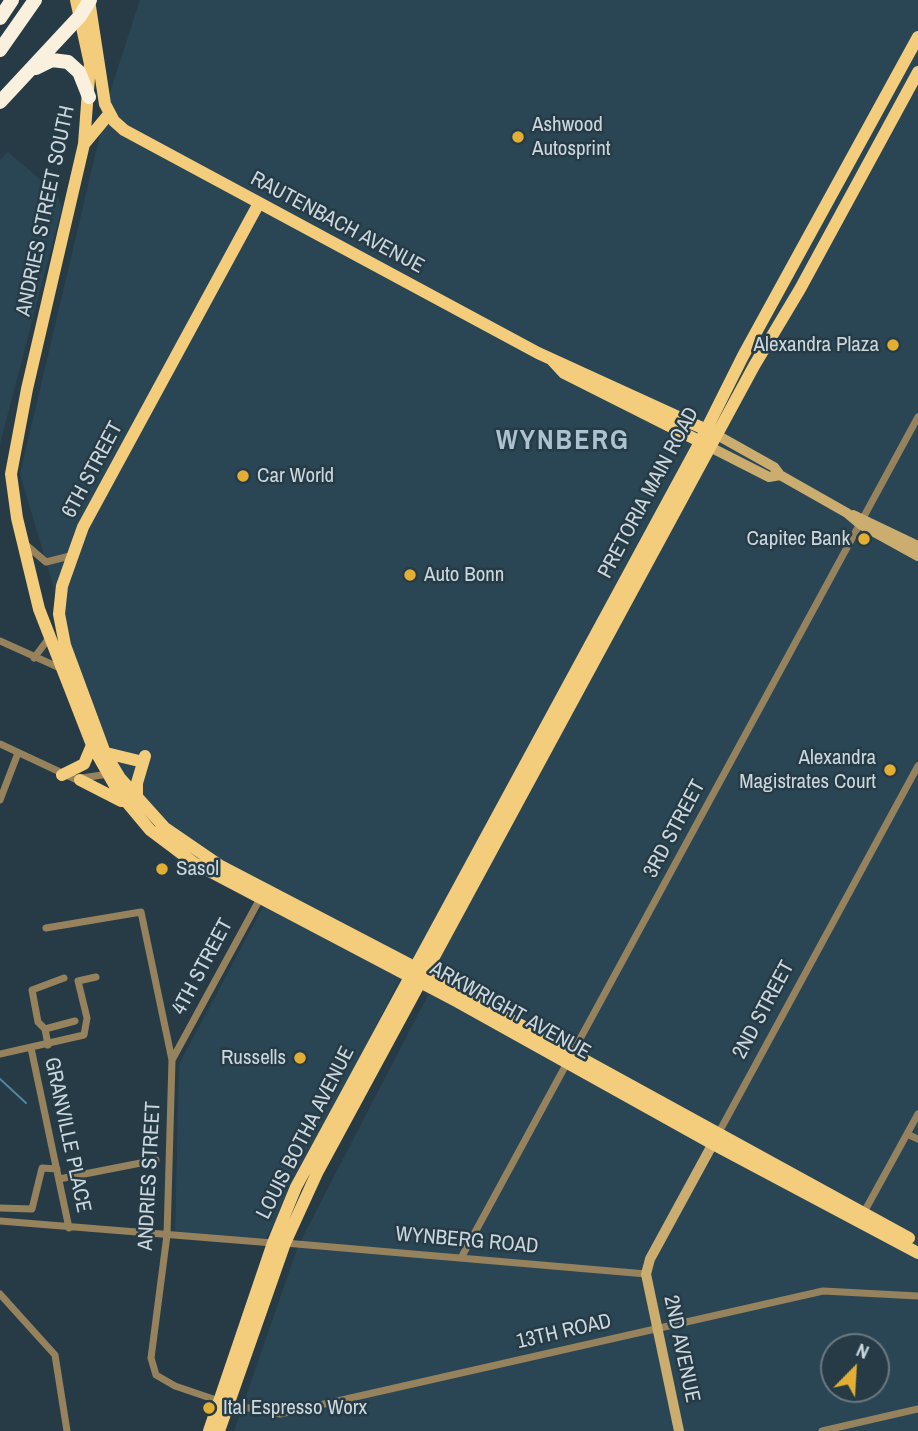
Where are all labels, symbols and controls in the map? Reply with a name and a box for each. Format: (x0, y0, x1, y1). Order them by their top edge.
street label: ANDRIES STREET SOUTH (11, 104, 81, 318)
place label: Ashwood Autosprint (532, 112, 610, 162)
marker: Ashwood Autosprint (510, 129, 526, 145)
street label: RAUTENBACH AVENUE (246, 167, 428, 279)
place label: Alexandra Plaza (754, 332, 879, 358)
marker: Alexandra Plaza (885, 337, 901, 353)
street label: PRETORIA MAIN ROAD (593, 403, 705, 583)
street label: 6TH STREET (57, 418, 129, 522)
district label: WYNBERG (497, 424, 629, 458)
place label: Car World (257, 463, 334, 489)
marker: Car World (235, 468, 251, 484)
place label: Capitec Bank (747, 526, 850, 552)
marker: Capitec Bank (856, 531, 872, 547)
place label: Auto Bonn (424, 562, 504, 588)
marker: Auto Bonn (402, 567, 418, 583)
place label: Alexandra Magistrates Court (739, 745, 876, 795)
marker: Alexandra Magistrates Court (882, 762, 898, 778)
street label: 3RD STREET (639, 776, 711, 882)
place label: Sasol (176, 856, 219, 882)
marker: Sasol (154, 861, 170, 877)
street label: 4TH STREET (167, 915, 239, 1019)
street label: ARKWRIGHT AVENUE (425, 956, 595, 1066)
street label: 2ND STREET (728, 957, 800, 1063)
street label: LOUIS BOTHA AVENUE (252, 1043, 360, 1223)
place label: Russells (221, 1045, 286, 1071)
marker: Russells (292, 1050, 308, 1066)
street label: GRANVILLE PLACE (38, 1055, 96, 1215)
street label: ANDRIES STREET (134, 1101, 166, 1251)
street label: WYNBERG ROAD (394, 1222, 540, 1260)
street label: 2ND AVENUE (657, 1293, 705, 1405)
street label: 13TH ROAD (514, 1309, 614, 1355)
north arrow (820, 1333, 890, 1403)
text: N (852, 1336, 873, 1365)
place label: Ital Espresso Worx (223, 1395, 367, 1421)
marker: Ital Espresso Worx (201, 1400, 217, 1416)

